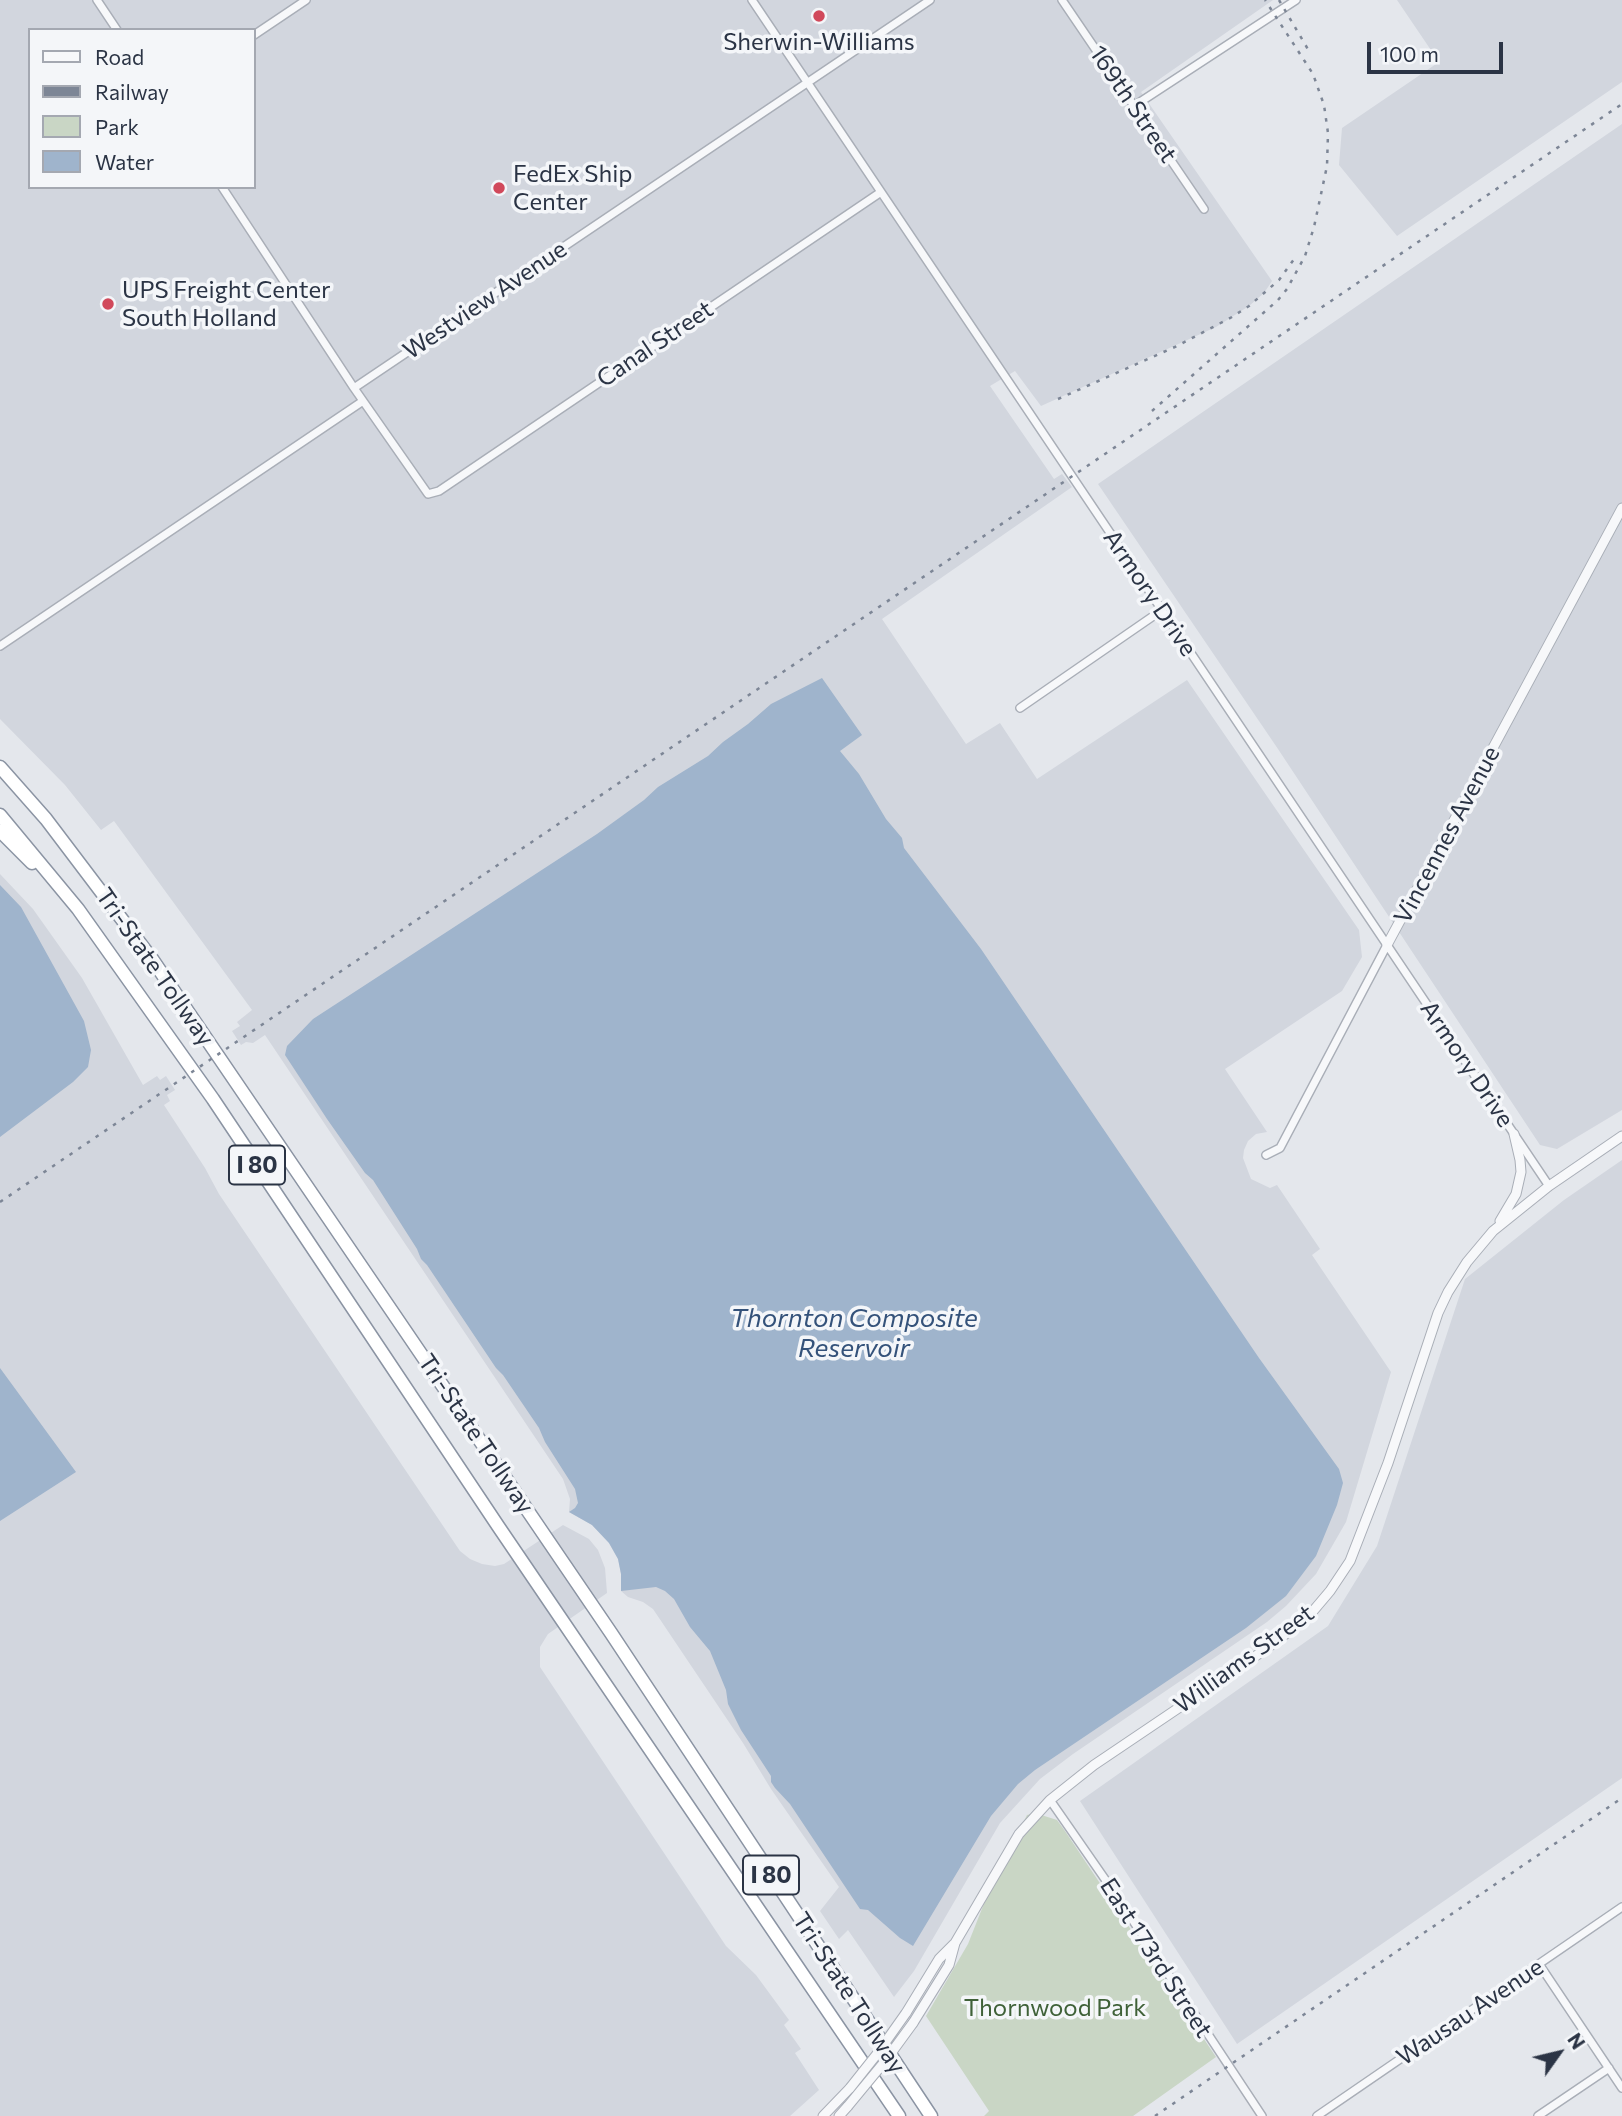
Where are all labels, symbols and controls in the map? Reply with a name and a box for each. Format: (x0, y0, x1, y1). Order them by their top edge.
marker: Sherwin-Williams (811, 8, 827, 24)
legend (28, 28, 256, 189)
place label: Sherwin-Williams (723, 28, 915, 56)
scale bar (1370, 28, 1506, 72)
street label: 169th Street (1083, 40, 1183, 168)
text: 100 m (1380, 41, 1439, 66)
text: Road (95, 44, 144, 69)
text: Railway (95, 79, 169, 104)
text: Park (95, 114, 139, 139)
text: Water (95, 149, 154, 174)
place label: FedEx Ship Center (513, 160, 633, 216)
marker: FedEx Ship Center (491, 180, 507, 196)
street label: Westview Avenue (398, 235, 572, 365)
place label: UPS Freight Center South Holland (122, 276, 331, 332)
street label: Canal Street (591, 295, 719, 393)
marker: UPS Freight Center South Holland (100, 296, 116, 312)
street label: Armory Drive (1097, 524, 1203, 662)
street label: Vincennes Avenue (1388, 741, 1506, 929)
street label: Tri-State Tollway (90, 882, 220, 1052)
street label: Armory Drive (1414, 995, 1520, 1133)
road number: I 80 (229, 1146, 285, 1184)
water label: Thornton Composite Reservoir (730, 1302, 978, 1364)
street label: Tri-State Tollway (412, 1349, 540, 1519)
street label: Williams Street (1168, 1599, 1320, 1719)
road number: I 80 (743, 1856, 799, 1894)
street label: East 173rd Street (1094, 1873, 1218, 2043)
street label: Tri-State Tollway (786, 1907, 912, 2079)
street label: Wausau Avenue (1391, 1952, 1549, 2072)
park label: Thornwood Park (964, 1994, 1146, 2022)
north arrow (1524, 2018, 1594, 2088)
text: N (1563, 2029, 1590, 2053)

